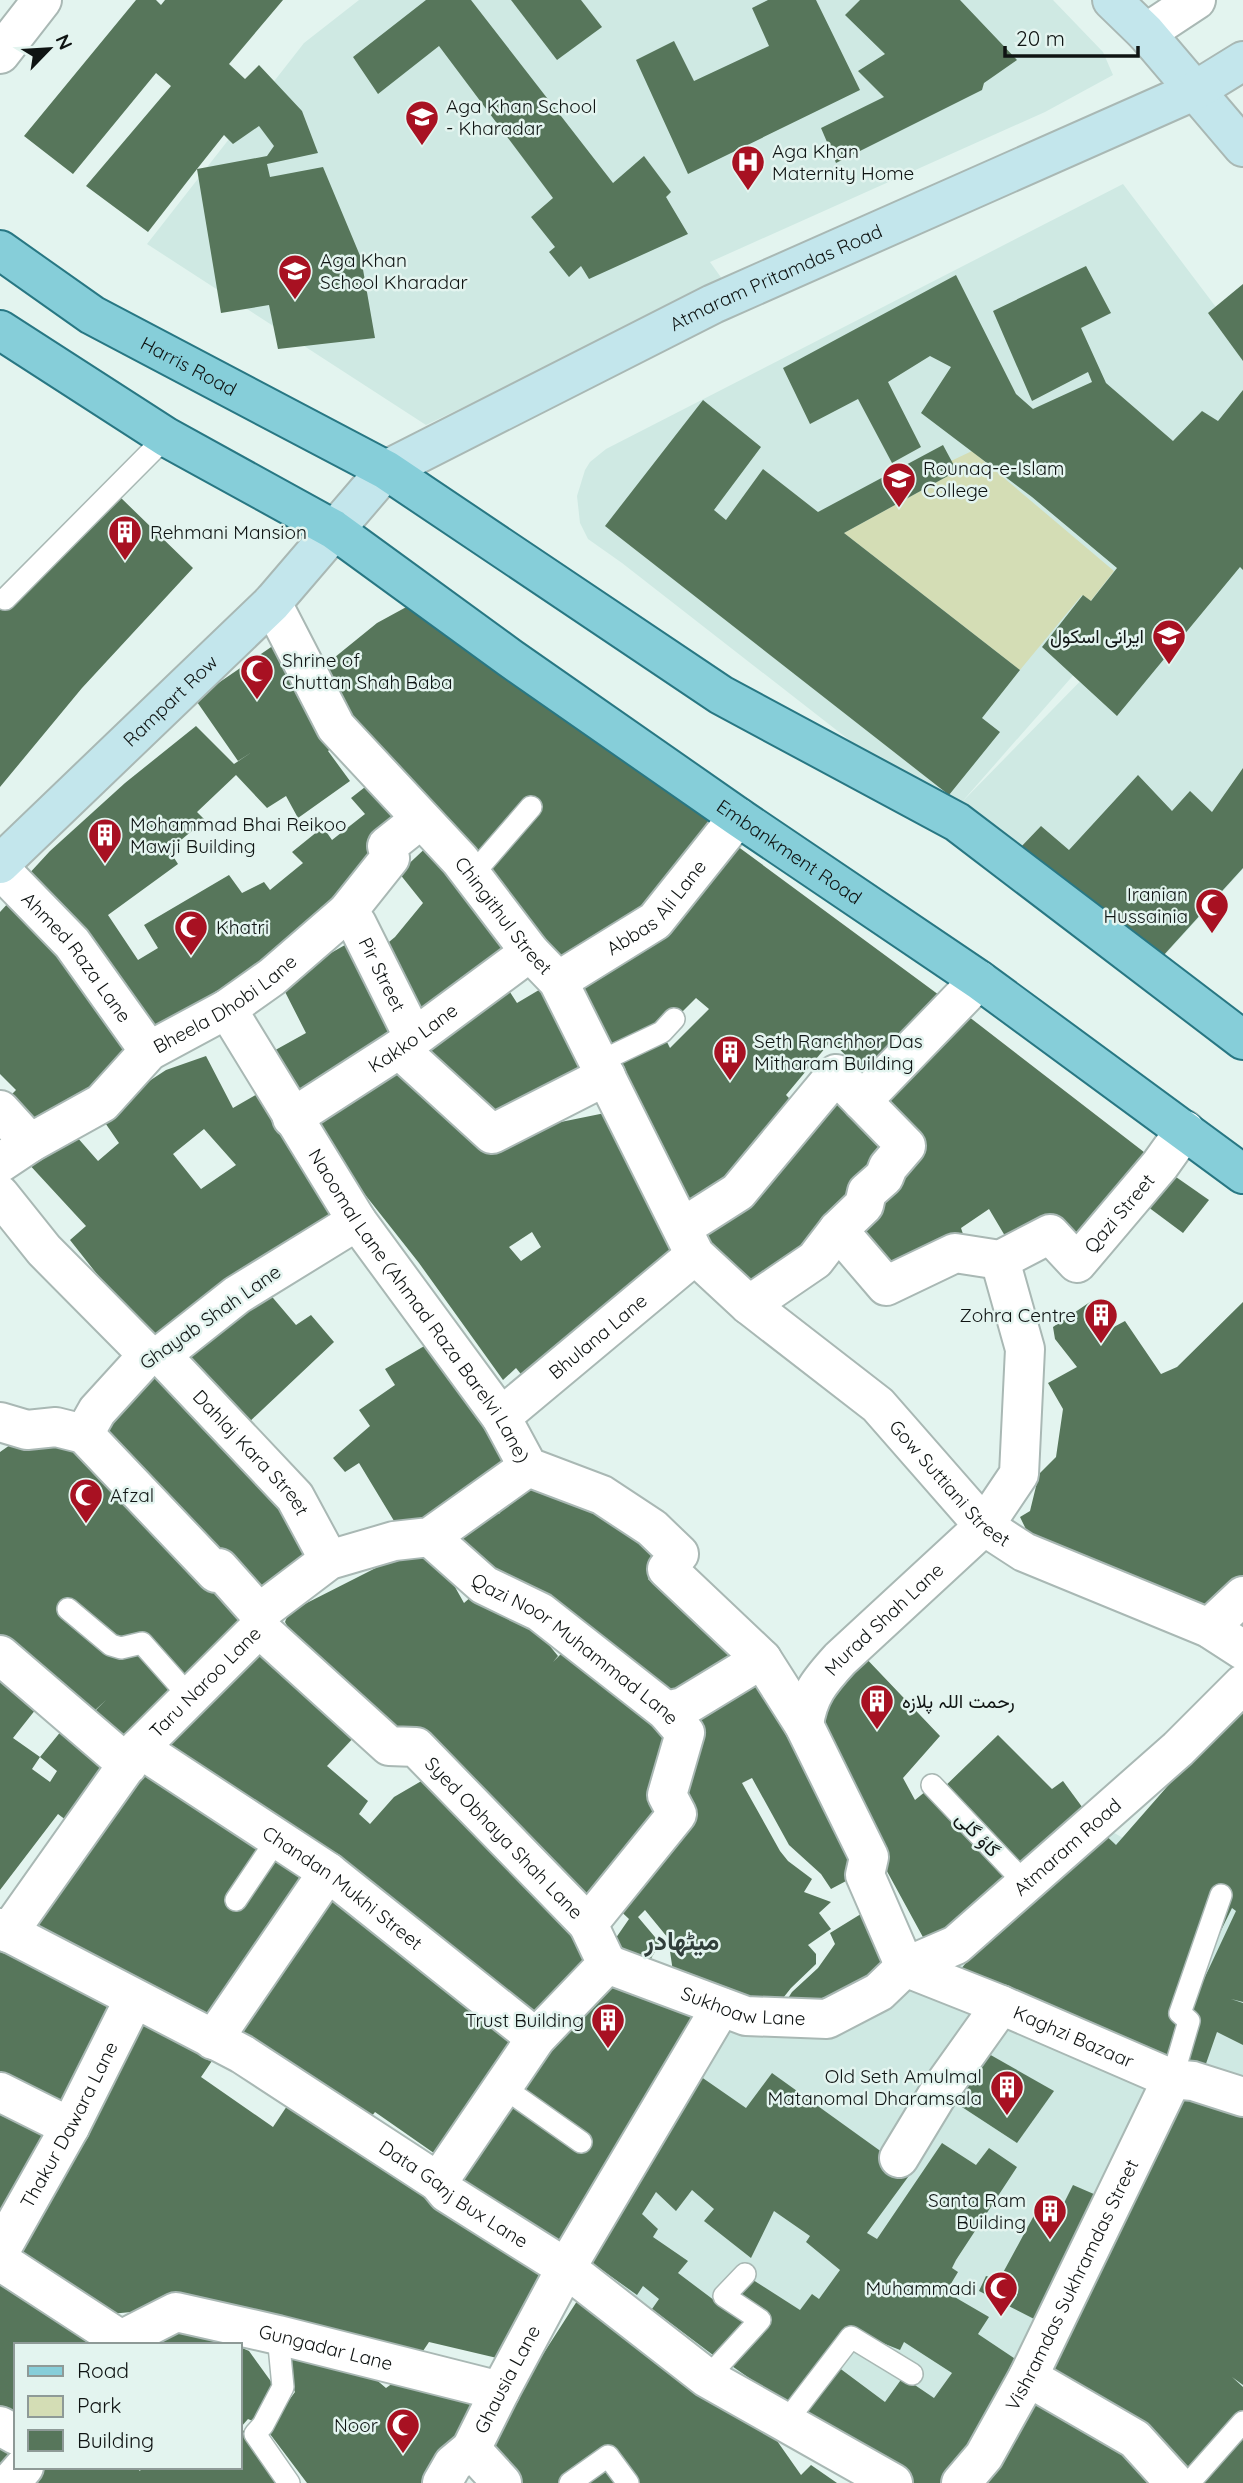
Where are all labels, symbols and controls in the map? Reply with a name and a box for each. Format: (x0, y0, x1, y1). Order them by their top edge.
north arrow (14, 14, 84, 84)
scale bar (1005, 14, 1138, 58)
text: 20 m (1016, 25, 1065, 51)
text: N (51, 30, 78, 53)
place label: Aga Khan School - Kharadar (446, 94, 597, 140)
school or university icon: Aga Khan School - Kharadar (403, 98, 441, 147)
place label: Aga Khan Maternity Home (772, 139, 914, 185)
hospital icon: Aga Khan Maternity Home (729, 143, 767, 192)
street label: Atmaram Pritamdas Road (665, 219, 886, 336)
place label: Aga Khan School Kharadar (320, 248, 469, 294)
school or university icon: Aga Khan School Kharadar (276, 252, 314, 301)
street label: Harris Road (137, 331, 241, 401)
place label: Rounaq-e-Islam College (923, 456, 1064, 502)
school or university icon: Rounaq-e-Islam College (880, 460, 918, 509)
building icon: Rehmani Mansion (106, 513, 144, 562)
place label: Rehmani Mansion (150, 520, 307, 544)
school or university icon: ایرانی اسکول (1150, 617, 1188, 666)
place label: ایرانی اسکول (1050, 624, 1144, 648)
place label: Shrine of Chuttan Shah Baba (282, 648, 452, 694)
street label: Rampart Row (118, 650, 223, 752)
mosque icon: Shrine of Chuttan Shah Baba (238, 652, 276, 701)
street label: Embankment Road (712, 794, 866, 909)
place label: Mohammad Bhai Reikoo Mawji Building (130, 812, 346, 858)
building icon: Mohammad Bhai Reikoo Mawji Building (86, 816, 124, 865)
street label: Chingithul Street (450, 852, 557, 980)
street label: Abbas Ali Lane (602, 855, 711, 960)
place label: Iranian Hussainia (1103, 882, 1188, 928)
mosque icon: Iranian Hussainia (1193, 886, 1231, 935)
street label: Ahmed Raza Lane (17, 887, 137, 1027)
mosque icon: Khatri (172, 908, 210, 957)
place label: Khatri (216, 915, 269, 939)
street label: Pir Street (354, 933, 411, 1016)
street label: Bheela Dhobi Lane (149, 949, 301, 1058)
street label: Kakko Lane (364, 998, 462, 1078)
place label: Seth Ranchhor Das Mitharam Building (754, 1029, 923, 1075)
building icon: Seth Ranchhor Das Mitharam Building (711, 1033, 749, 1082)
street label: Naoomal Lane (Ahmad Raza Barelvi Lane) (303, 1144, 535, 1467)
street label: Qazi Street (1079, 1169, 1160, 1258)
street label: Ghayab Shah Lane (135, 1259, 285, 1375)
street label: Bhulana Lane (544, 1288, 652, 1384)
building icon: Zohra Centre (1082, 1296, 1120, 1345)
place label: Zohra Centre (960, 1303, 1076, 1327)
street label: Dahlaj Kara Street (188, 1384, 315, 1519)
street label: Gow Suttiani Street (884, 1415, 1015, 1552)
mosque icon: Afzal (67, 1476, 105, 1525)
place label: Afzal (110, 1483, 154, 1507)
street label: Murad Shah Lane (819, 1558, 948, 1681)
street label: Qazi Noor Muhammad Lane (466, 1568, 684, 1729)
street label: Taru Naroo Lane (144, 1621, 266, 1743)
building icon: رحمت اللہ پلازہ (858, 1682, 896, 1731)
place label: رحمت اللہ پلازہ (902, 1689, 1015, 1715)
street label: Syed Obhaya Shah Lane (420, 1751, 588, 1924)
street label: Atmaram Road (1008, 1793, 1126, 1901)
street label: گاؤ گلی (951, 1806, 1005, 1862)
street label: Chandan Mukhi Street (258, 1820, 428, 1955)
district label: میٹھادر (644, 1924, 719, 1957)
street label: Sukhoaw Lane (678, 1981, 806, 2030)
street label: Kaghzi Bazaar (1010, 2000, 1138, 2073)
building icon: Trust Building (589, 2001, 627, 2050)
place label: Trust Building (465, 2008, 584, 2032)
street label: Thakur Dawara Lane (15, 2037, 123, 2212)
place label: Old Seth Amulmal Matanomal Dharamsala (768, 2064, 982, 2110)
building icon: Old Seth Amulmal Matanomal Dharamsala (988, 2068, 1026, 2117)
street label: Data Ganj Bux Lane (375, 2135, 533, 2253)
street label: Vishramdas Sukhramdas Street (1000, 2155, 1143, 2415)
place label: Santa Ram Building (928, 2188, 1026, 2234)
building icon: Santa Ram Building (1031, 2192, 1069, 2241)
mosque icon: Muhammadi (982, 2269, 1020, 2318)
place label: Muhammadi (865, 2276, 976, 2300)
street label: Gungadar Lane (257, 2319, 395, 2375)
street label: Ghausia Lane (469, 2321, 545, 2437)
legend (14, 2343, 242, 2469)
text: Road (77, 2357, 129, 2383)
text: Park (77, 2392, 121, 2418)
mosque icon: Noor (384, 2406, 422, 2455)
place label: Noor (334, 2413, 379, 2437)
text: Building (77, 2427, 154, 2453)

